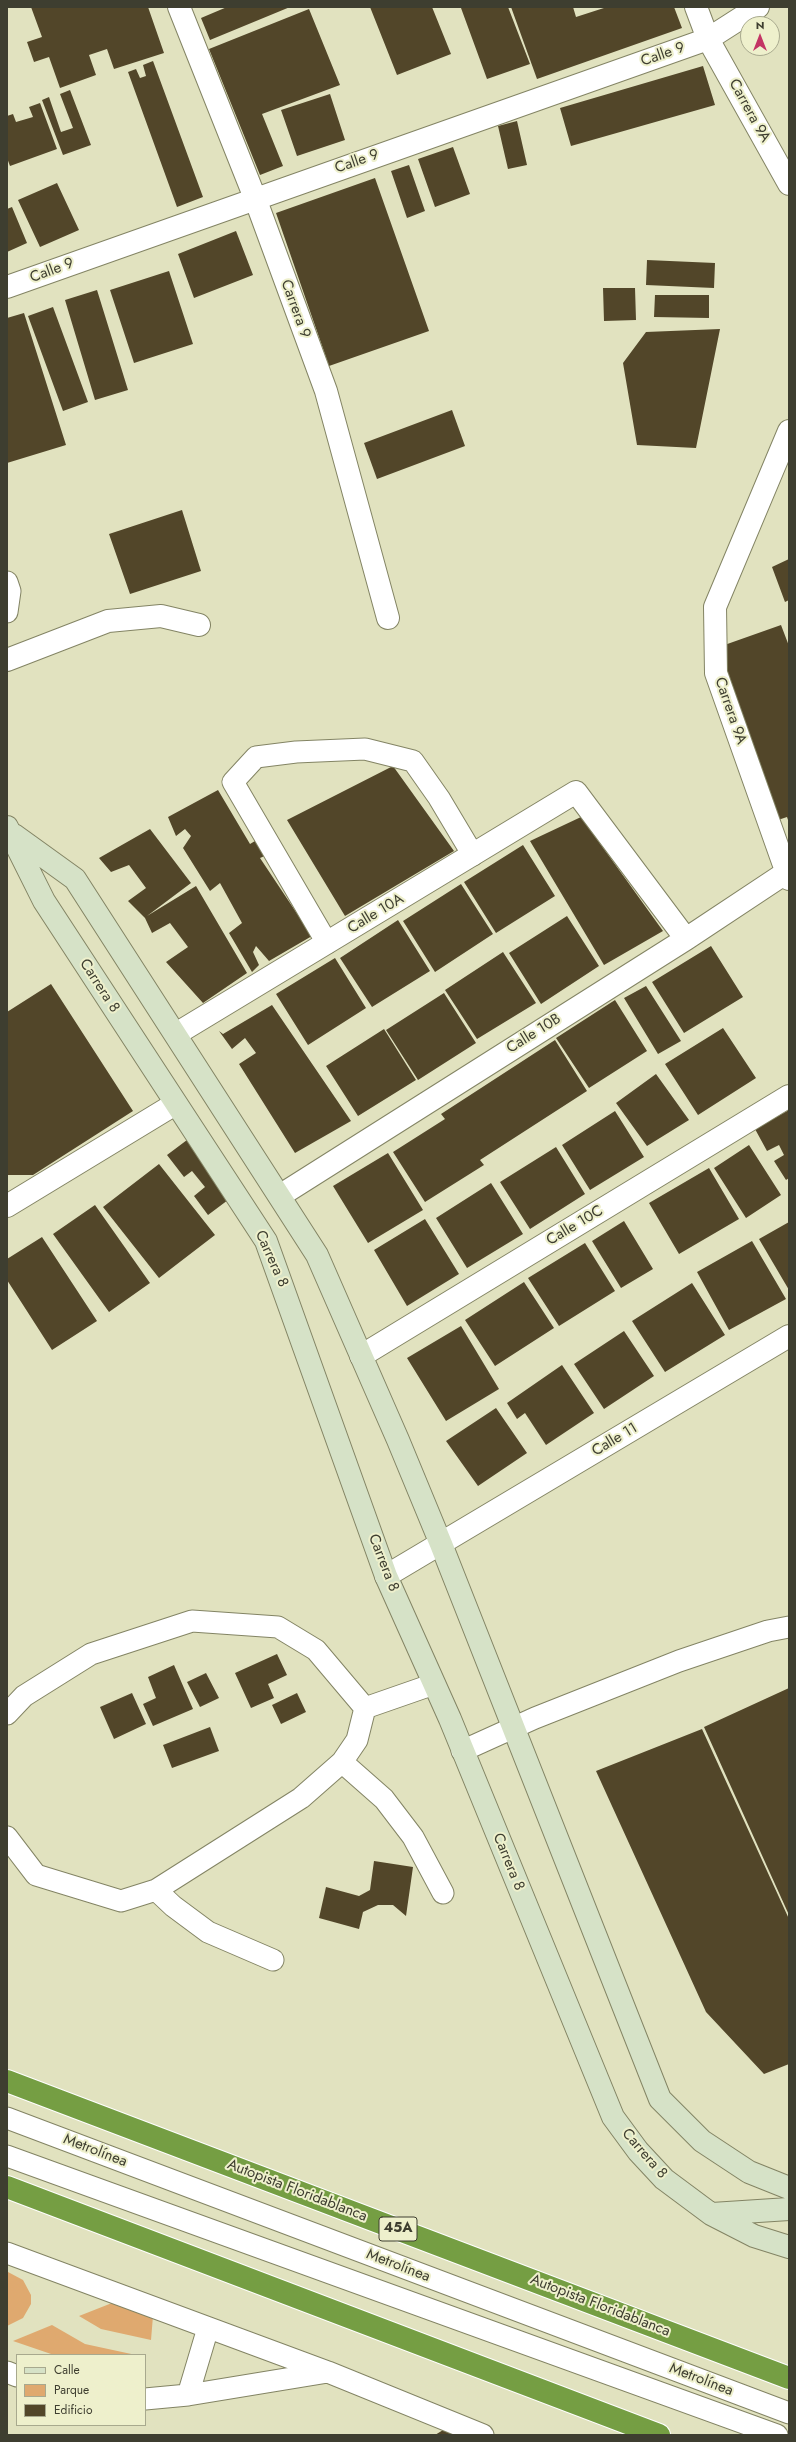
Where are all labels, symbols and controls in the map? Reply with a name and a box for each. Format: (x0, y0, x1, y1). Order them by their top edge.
north arrow (740, 16, 780, 56)
text: N (756, 17, 764, 33)
street label: Calle 9 (639, 39, 687, 71)
street label: Carrera 9A (724, 76, 774, 146)
street label: Calle 9 (333, 146, 381, 178)
street label: Calle 9 (28, 255, 76, 287)
street label: Carrera 9 (276, 277, 314, 341)
street label: Carrera 9A (710, 675, 750, 747)
street label: Calle 10A (345, 890, 407, 938)
street label: Carrera 8 (75, 956, 123, 1016)
street label: Calle 10B (503, 1010, 565, 1058)
street label: Calle 10C (544, 1202, 606, 1250)
street label: Carrera 8 (251, 1228, 291, 1290)
street label: Calle 11 (589, 1419, 641, 1461)
street label: Carrera 8 (364, 1532, 402, 1594)
street label: Carrera 8 (488, 1831, 528, 1893)
street label: Carrera 8 (617, 2125, 671, 2183)
street label: Metrolínea (61, 2131, 129, 2171)
street label: Autopista Floridablanca (224, 2156, 370, 2226)
road number: 45A (379, 2217, 417, 2241)
street label: Metrolínea (364, 2246, 432, 2286)
street label: Autopista Floridablanca (527, 2271, 673, 2341)
legend (16, 2354, 146, 2426)
street label: Metrolínea (667, 2360, 735, 2400)
text: Calle (54, 2361, 80, 2379)
text: Parque (54, 2381, 89, 2399)
text: Edificio (54, 2401, 93, 2419)

